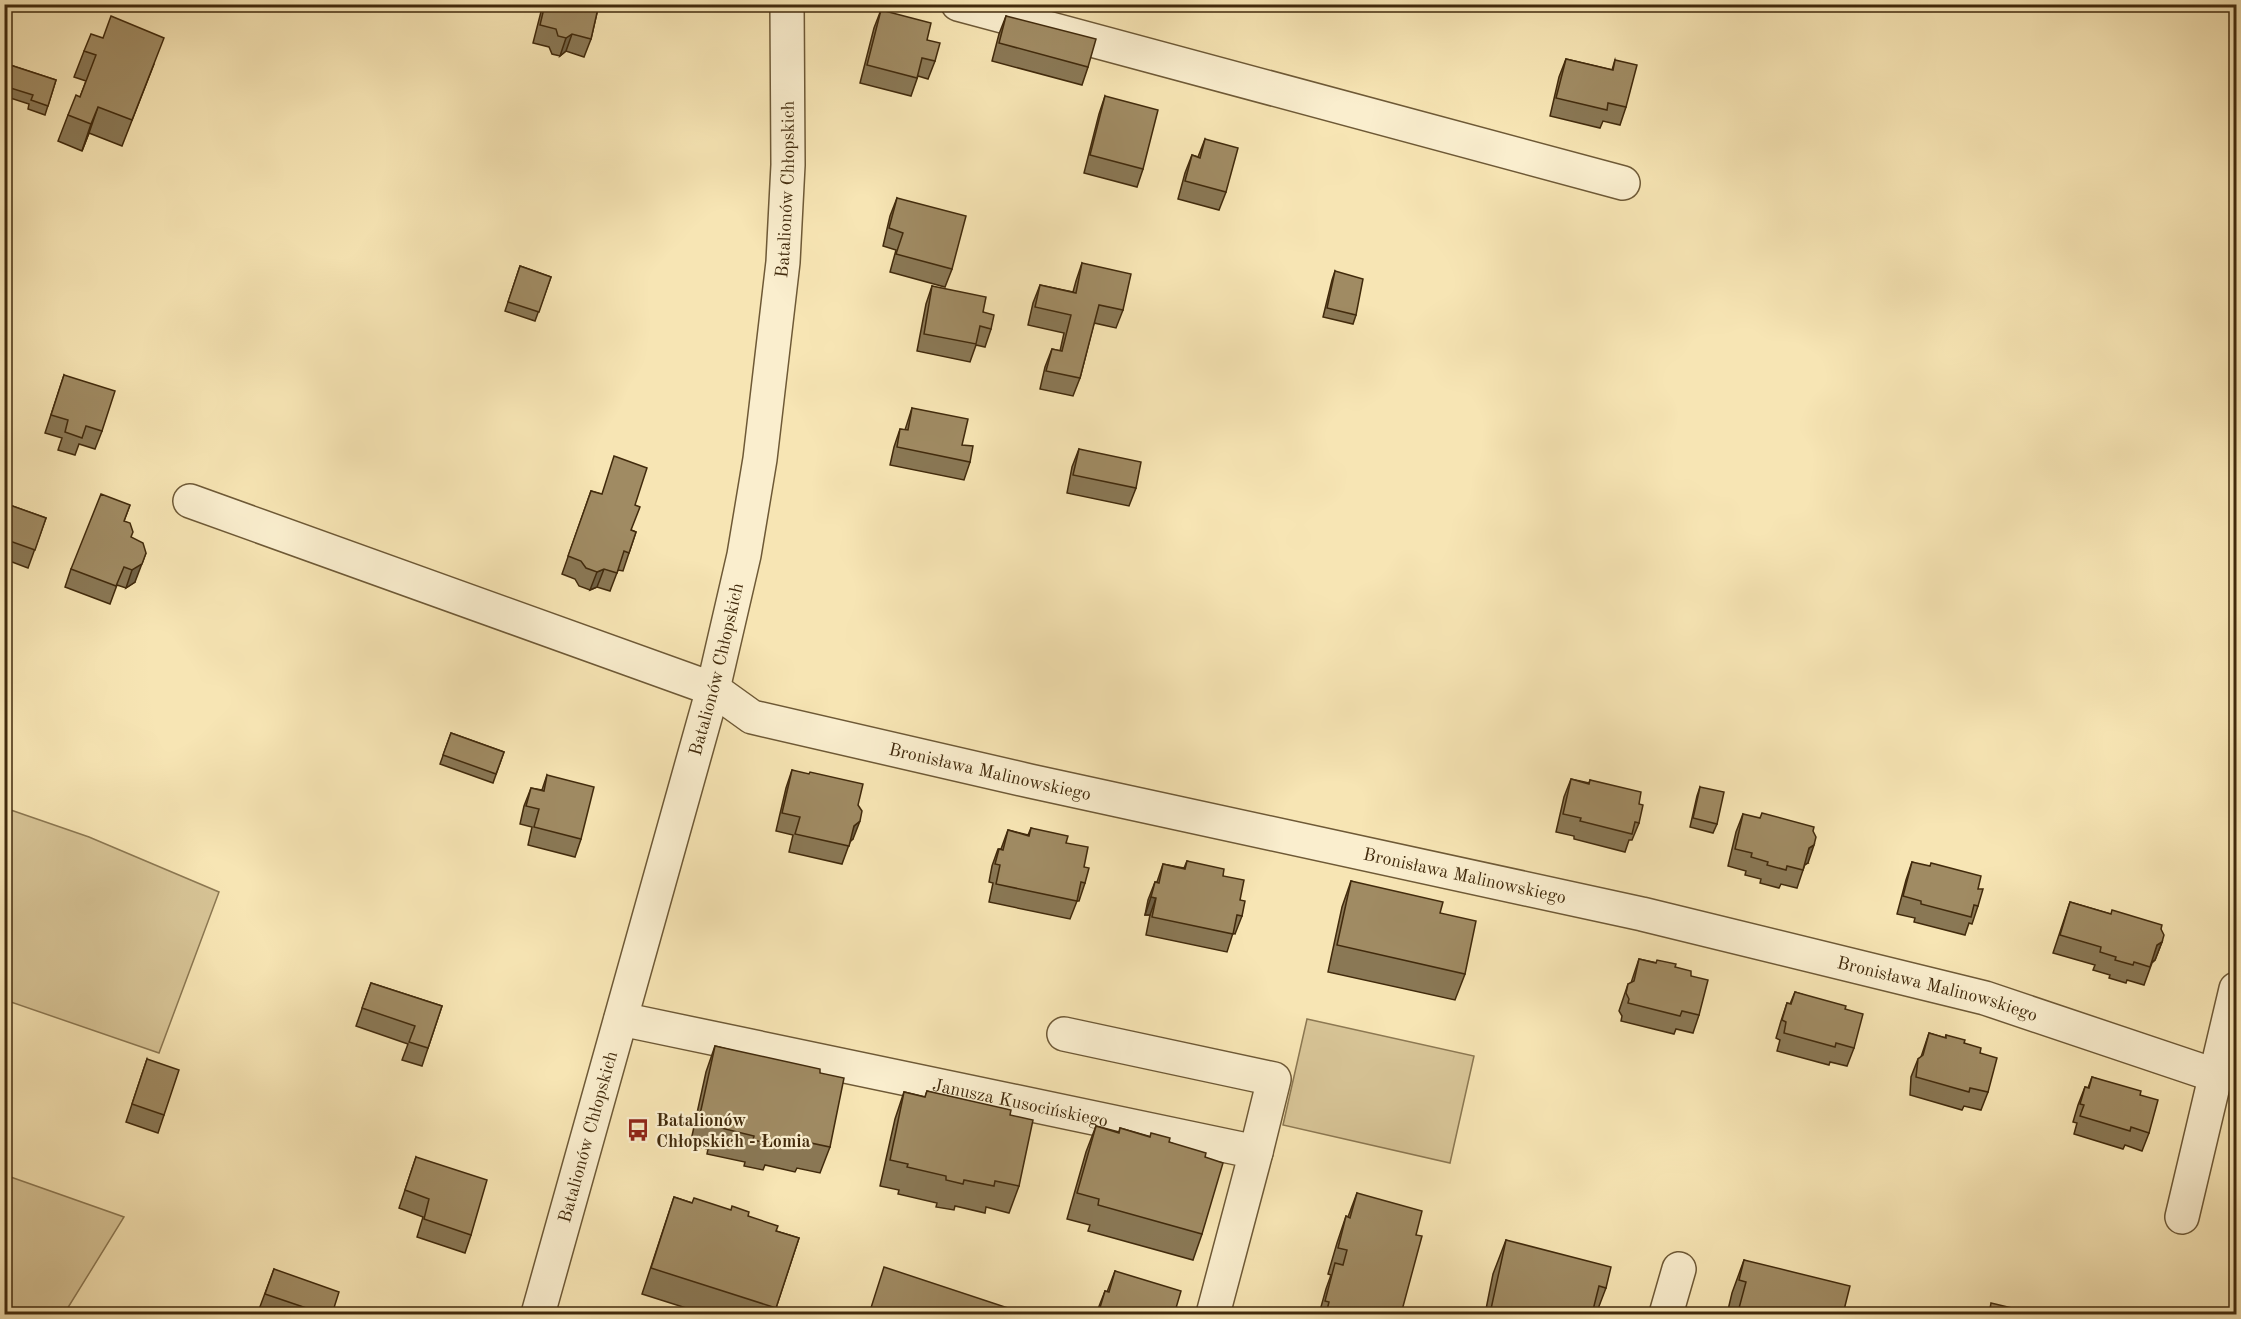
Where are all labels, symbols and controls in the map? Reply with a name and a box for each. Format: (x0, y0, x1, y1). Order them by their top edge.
street label: Batalionów Chłopskich (773, 100, 798, 279)
street label: Batalionów Chłopskich (687, 581, 747, 758)
street label: Bronisława Malinowskiego (887, 741, 1093, 804)
street label: Bronisława Malinowskiego (1362, 846, 1568, 907)
street label: Bronisława Malinowskiego (1835, 954, 2040, 1025)
street label: Batalionów Chłopskich (556, 1049, 621, 1225)
street label: Janusza Kusocińskiego (931, 1076, 1110, 1131)
place label: Batalionów Chłopskich - Łomia (656, 1112, 811, 1151)
bus stop icon: Batalionów Chłopskich - Łomia (625, 1117, 651, 1143)

